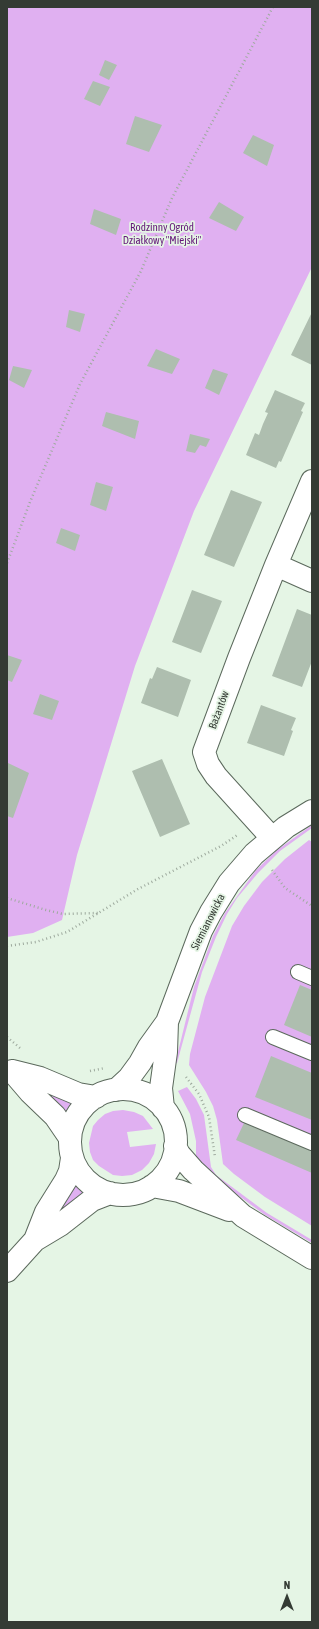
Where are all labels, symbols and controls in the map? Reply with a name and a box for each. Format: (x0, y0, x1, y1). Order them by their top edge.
park label: Rodzinny Ogród Działkowy "Miejski" (123, 221, 201, 247)
street label: Bażantów (206, 689, 232, 731)
street label: Siemianowicka (188, 892, 228, 952)
north arrow (267, 1577, 307, 1617)
text: N (284, 1579, 290, 1591)

